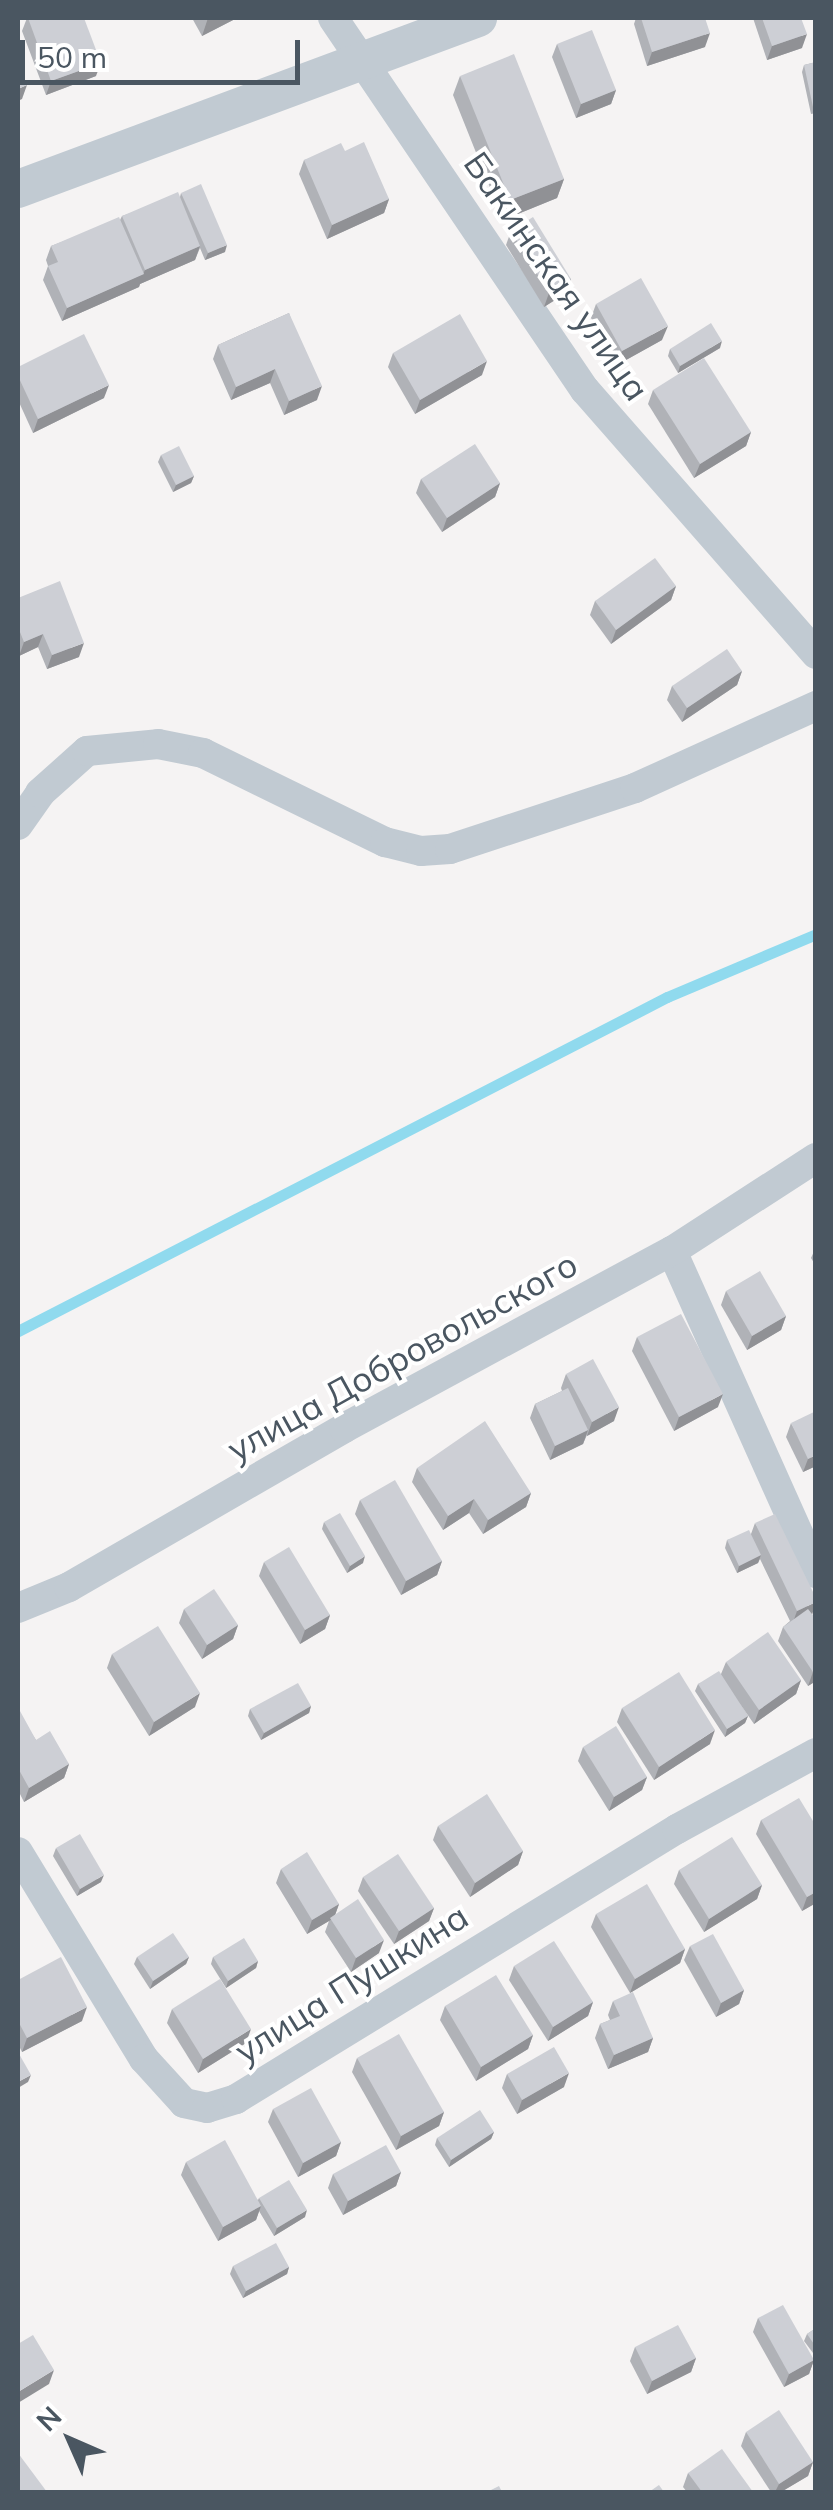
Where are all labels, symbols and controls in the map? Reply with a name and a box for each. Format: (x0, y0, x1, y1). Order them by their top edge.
scale bar (25, 20, 305, 82)
text: 50 m (37, 38, 107, 76)
street label: Бакинская улица (456, 144, 658, 408)
street label: улица Добровольского (220, 1242, 584, 1470)
street label: улица Пушкина (227, 1894, 475, 2072)
north arrow (20, 2390, 120, 2490)
text: N (29, 2399, 68, 2438)

